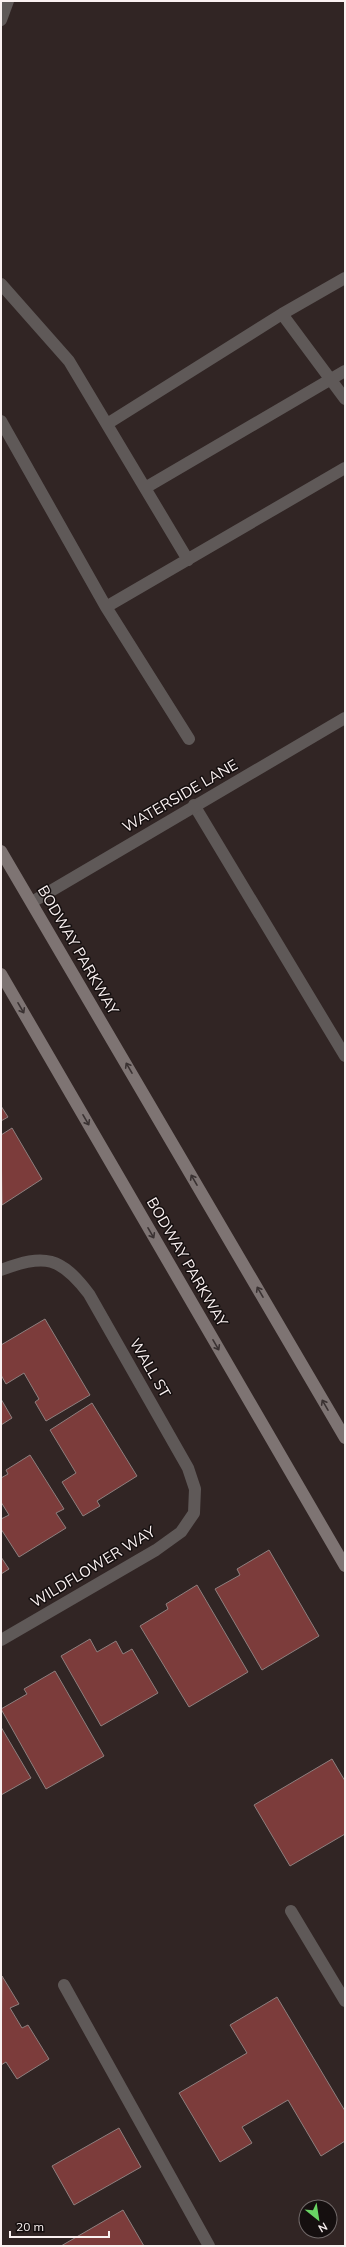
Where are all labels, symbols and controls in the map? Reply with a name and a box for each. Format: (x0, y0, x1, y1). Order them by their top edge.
street label: WATERSIDE LANE (119, 755, 241, 836)
street label: BODWAY PARKWAY (34, 882, 124, 1019)
one-way arrow (17, 1002, 25, 1014)
one-way arrow (124, 1062, 132, 1074)
one-way arrow (82, 1114, 90, 1126)
one-way arrow (190, 1174, 198, 1186)
street label: BODWAY PARKWAY (143, 1194, 233, 1331)
one-way arrow (148, 1226, 156, 1238)
one-way arrow (255, 1286, 263, 1298)
street label: WALL ST (126, 1335, 175, 1401)
one-way arrow (213, 1339, 221, 1351)
one-way arrow (321, 1399, 329, 1411)
street label: WILDFLOWER WAY (27, 1521, 159, 1611)
north arrow (298, 2199, 338, 2239)
scale bar (10, 2213, 109, 2239)
text: 20 m (16, 2219, 44, 2234)
text: N (316, 2220, 330, 2236)

